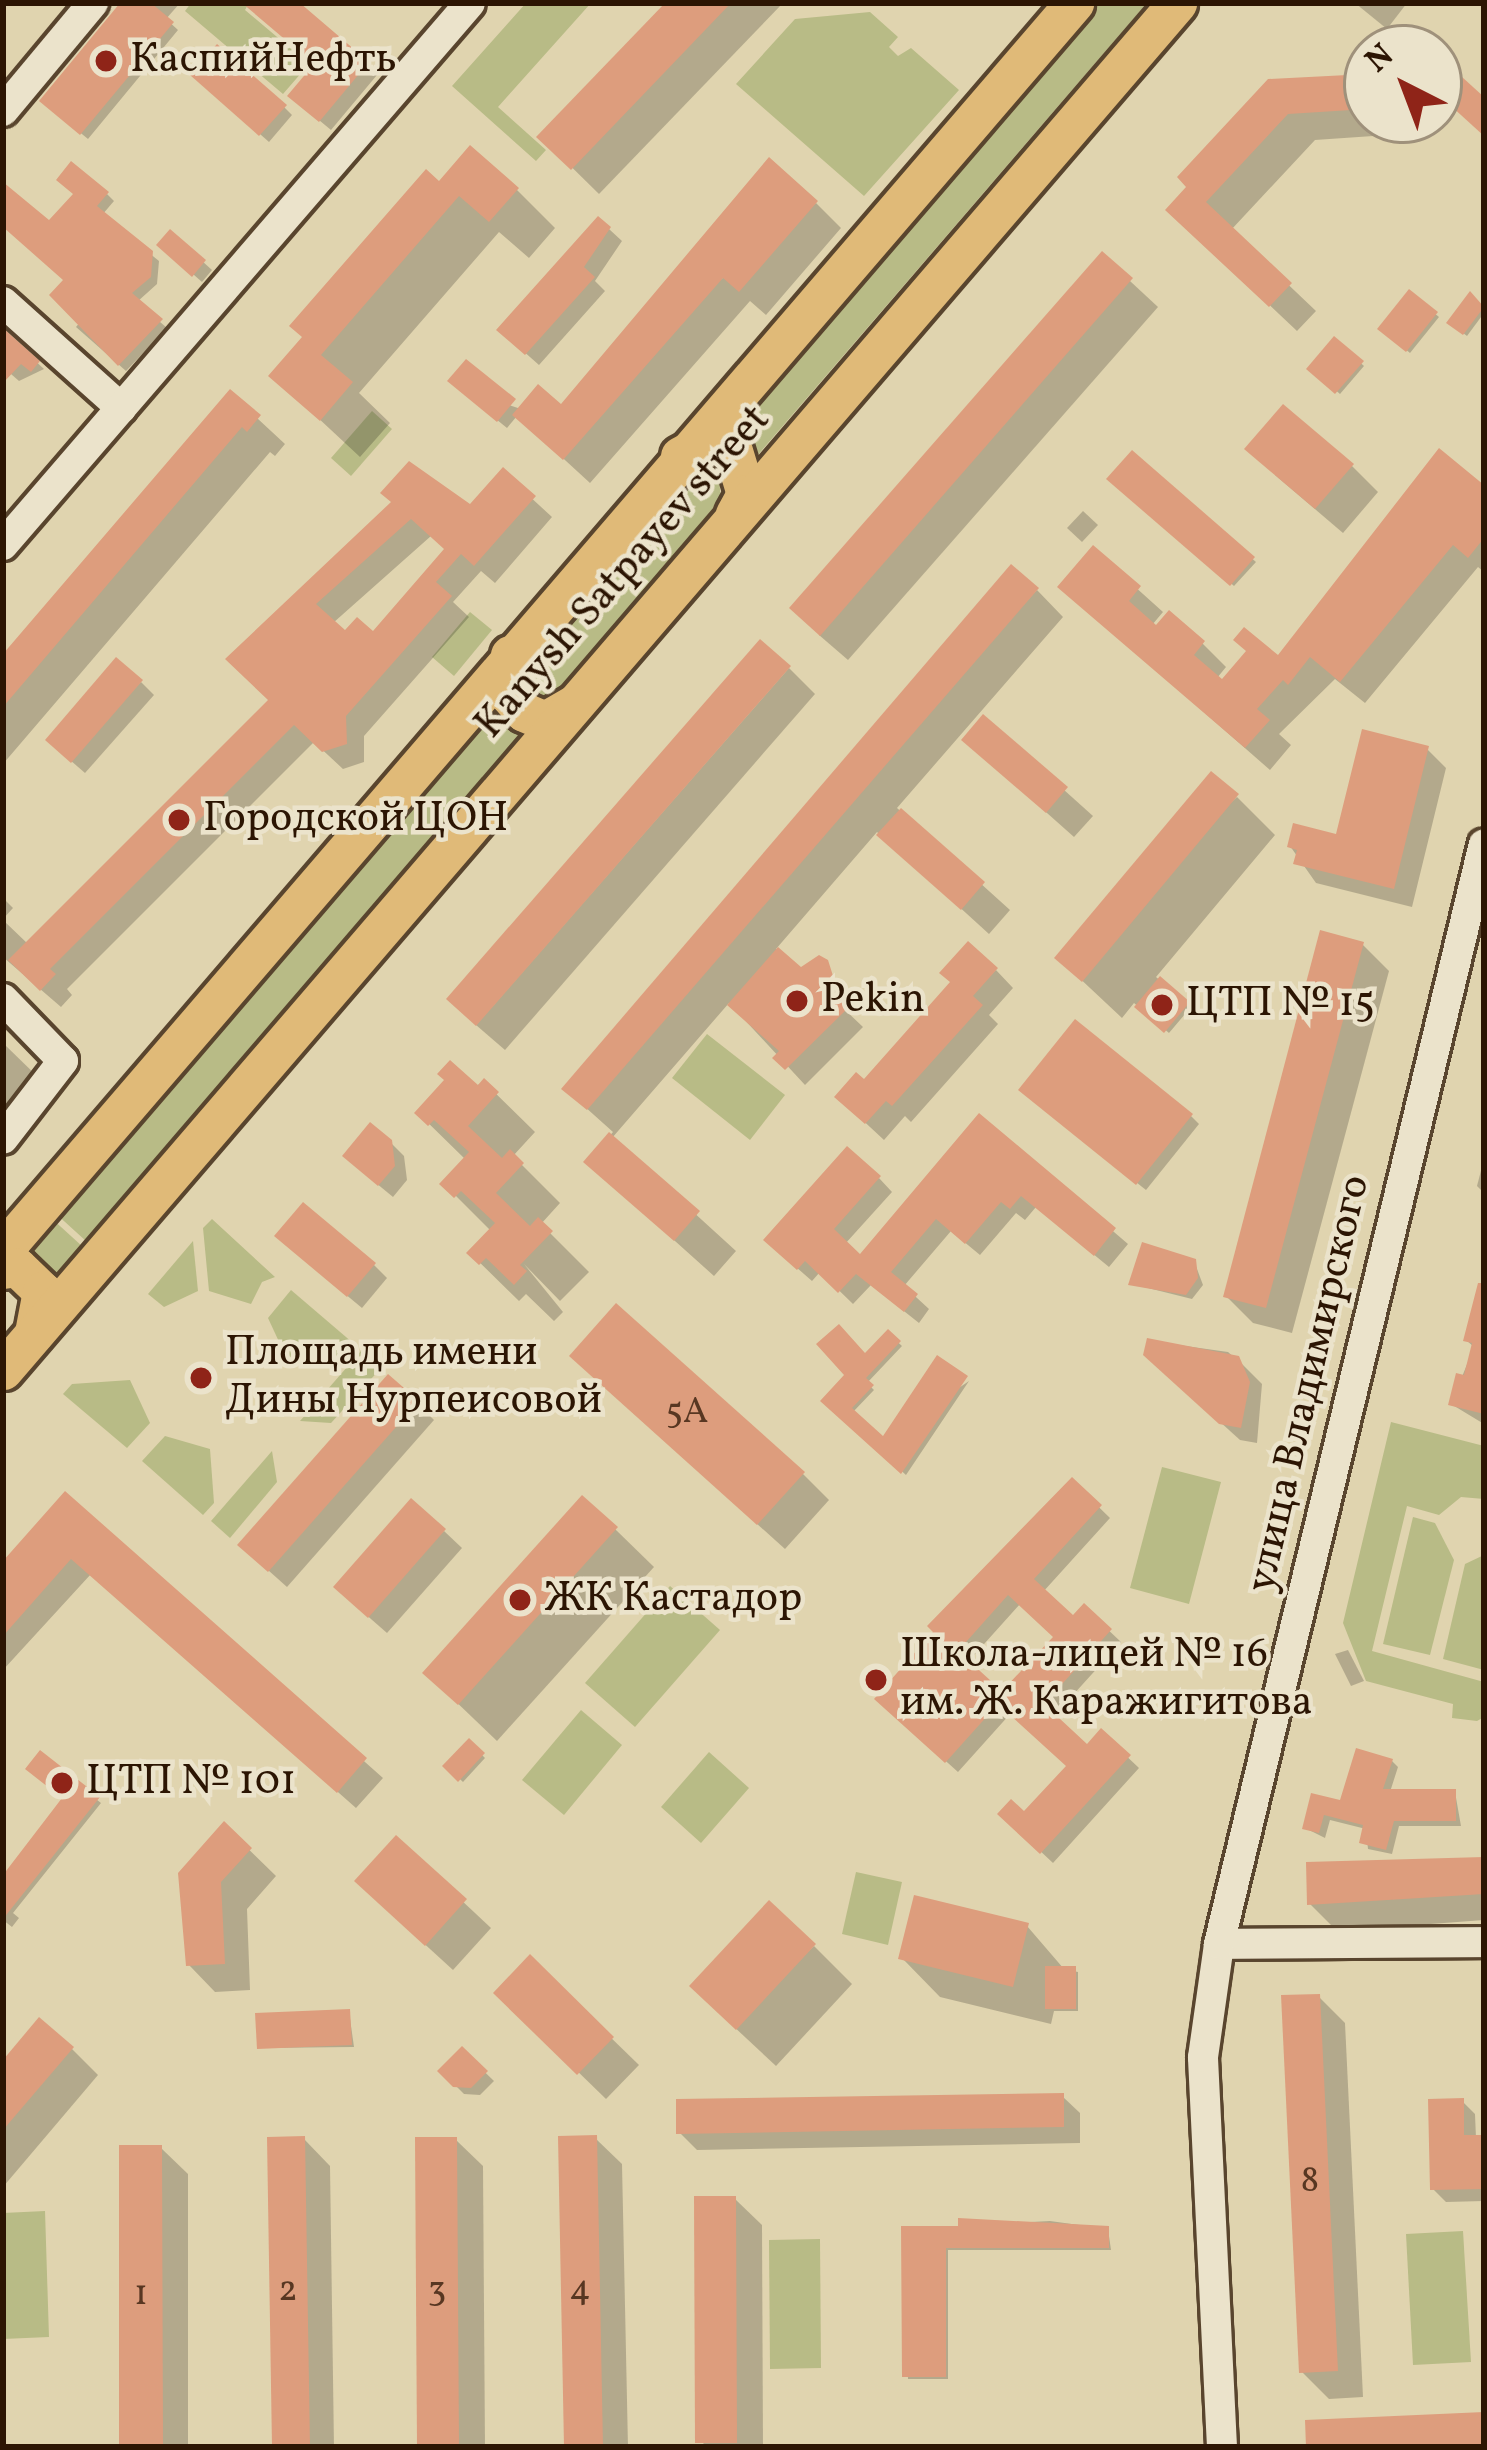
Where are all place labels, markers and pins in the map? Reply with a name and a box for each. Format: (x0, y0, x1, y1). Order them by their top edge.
place label: КаспийНефть (130, 36, 397, 86)
marker: КаспийНефть (93, 48, 119, 74)
place label: Городской ЦОН (203, 795, 508, 845)
marker: Городской ЦОН (166, 807, 192, 833)
place label: Pekin (821, 976, 925, 1026)
place label: ЦТП № 15 (1186, 980, 1375, 1030)
marker: Pekin (784, 988, 810, 1014)
marker: ЦТП № 15 (1149, 992, 1175, 1018)
place label: Площадь имени Дины Нурпеисовой (225, 1329, 602, 1428)
marker: Площадь имени Дины Нурпеисовой (188, 1365, 214, 1391)
place label: ЖК Кастадор (544, 1575, 802, 1625)
marker: ЖК Кастадор (507, 1587, 533, 1613)
place label: Школа-лицей № 16 им. Ж. Каражигитова (900, 1631, 1313, 1730)
marker: Школа-лицей № 16 им. Ж. Каражигитова (863, 1667, 889, 1693)
place label: ЦТП № 101 (86, 1758, 296, 1808)
marker: ЦТП № 101 (49, 1770, 75, 1796)

